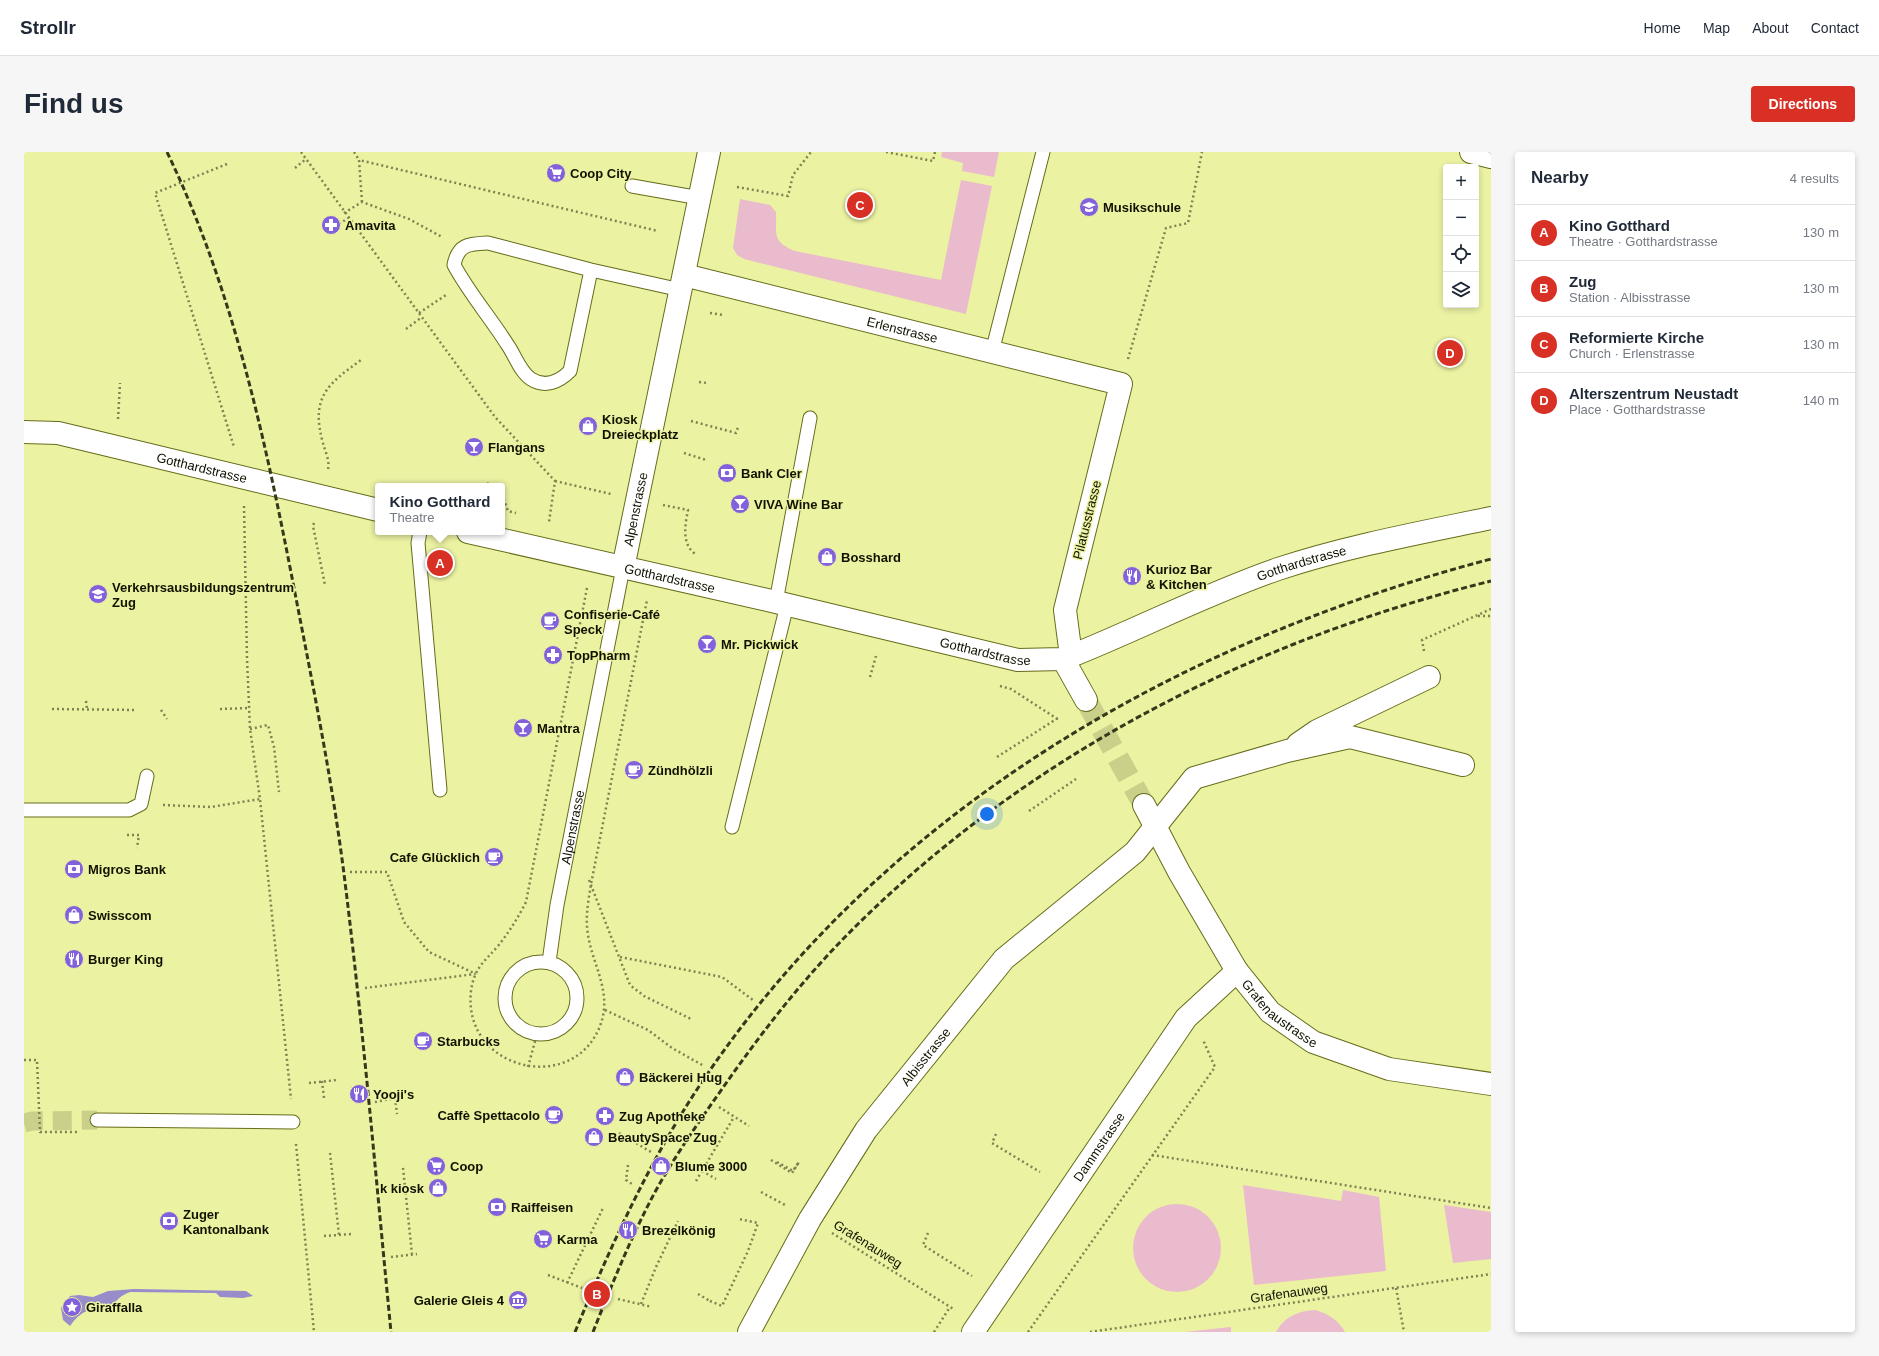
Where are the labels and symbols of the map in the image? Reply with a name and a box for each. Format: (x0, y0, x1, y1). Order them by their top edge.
supermarket icon: Coop City (545, 162, 567, 184)
place label: Coop City (570, 166, 632, 181)
pin: C (847, 190, 873, 220)
school or university icon: Musikschule (1078, 196, 1100, 218)
place label: Musikschule (1103, 200, 1181, 215)
pharmacy icon: Amavita (320, 214, 342, 236)
place label: Amavita (345, 218, 396, 233)
street label: Erlenstrasse (865, 313, 939, 345)
pin: D (1437, 338, 1463, 368)
place label: Kiosk Dreieckplatz (602, 412, 679, 442)
shop icon: Kiosk Dreieckplatz (577, 415, 599, 437)
bar icon: Flangans (463, 436, 485, 458)
place label: Flangans (488, 440, 545, 455)
street label: Gotthardstrasse (155, 449, 249, 486)
bank icon: Bank Cler (716, 462, 738, 484)
place label: Bank Cler (741, 466, 802, 481)
street label: Alpenstrasse (620, 471, 650, 548)
street label: Pilatusstrasse (1070, 479, 1104, 561)
bar icon: VIVA Wine Bar (729, 493, 751, 515)
place label: VIVA Wine Bar (754, 497, 843, 512)
street label: Gotthardstrasse (1255, 542, 1348, 584)
shop icon: Bosshard (816, 546, 838, 568)
pin: A (427, 548, 453, 578)
place label: Bosshard (841, 550, 901, 565)
street label: Gotthardstrasse (623, 560, 717, 595)
place label: Kurioz Bar & Kitchen (1146, 562, 1212, 592)
restaurant icon: Kurioz Bar & Kitchen (1121, 565, 1143, 587)
place label: Verkehrsausbildungszentrum Zug (112, 580, 294, 610)
school or university icon: Verkehrsausbildungszentrum Zug (87, 583, 109, 605)
place label: Confiserie-Café Speck (564, 607, 660, 637)
cafe icon: Confiserie-Café Speck (539, 610, 561, 632)
bar icon: Mr. Pickwick (696, 633, 718, 655)
street label: Gotthardstrasse (938, 634, 1031, 668)
place label: Mr. Pickwick (721, 637, 799, 652)
pharmacy icon: TopPharm (542, 644, 564, 666)
place label: TopPharm (567, 648, 630, 663)
bar icon: Mantra (512, 717, 534, 739)
place label: Mantra (537, 721, 580, 736)
cafe icon: Zündhölzli (623, 759, 645, 781)
place label: Zündhölzli (648, 763, 713, 778)
street label: Alpenstrasse (558, 789, 587, 865)
your location (977, 804, 997, 824)
cafe icon: Cafe Glücklich (483, 846, 505, 868)
place label: Cafe Glücklich (390, 850, 480, 865)
bank icon: Migros Bank (63, 858, 85, 880)
place label: Migros Bank (88, 862, 167, 877)
shop icon: Swisscom (63, 904, 85, 926)
place label: Swisscom (88, 908, 152, 923)
restaurant icon: Burger King (63, 948, 85, 970)
place label: Burger King (88, 952, 163, 967)
street label: Grafenaustrasse (1239, 976, 1319, 1050)
street label: Albisstrasse (897, 1025, 953, 1089)
cafe icon: Starbucks (412, 1030, 434, 1052)
place label: Starbucks (437, 1034, 500, 1049)
shop icon: Bäckerei Hug (614, 1066, 636, 1088)
place label: Bäckerei Hug (639, 1070, 722, 1085)
restaurant icon: Yooji's (348, 1083, 370, 1105)
place label: Yooji's (373, 1087, 414, 1102)
cafe icon: Caffè Spettacolo (543, 1104, 565, 1126)
pharmacy icon: Zug Apotheke (594, 1105, 616, 1127)
place label: Caffè Spettacolo (437, 1108, 540, 1123)
place label: Zug Apotheke (619, 1109, 705, 1124)
street label: Dammstrasse (1070, 1109, 1127, 1184)
shop icon: BeautySpace Zug (583, 1126, 605, 1148)
place label: BeautySpace Zug (608, 1130, 717, 1145)
supermarket icon: Coop (425, 1155, 447, 1177)
shop icon: Blume 3000 (650, 1155, 672, 1177)
place label: Coop (450, 1159, 483, 1174)
place label: Blume 3000 (675, 1159, 747, 1174)
shop icon: k kiosk (427, 1177, 449, 1199)
place label: k kiosk (380, 1181, 425, 1196)
bank icon: Raiffeisen (486, 1196, 508, 1218)
place label: Raiffeisen (511, 1200, 573, 1215)
place label: Zuger Kantonalbank (183, 1207, 270, 1237)
bank icon: Zuger Kantonalbank (158, 1210, 180, 1232)
street label: Grafenauweg (831, 1217, 905, 1271)
restaurant icon: Brezelkönig (617, 1219, 639, 1241)
place label: Brezelkönig (642, 1223, 716, 1238)
supermarket icon: Karma (532, 1228, 554, 1250)
place label: Karma (557, 1232, 598, 1247)
pin: B (584, 1279, 610, 1309)
street label: Grafenauweg (1249, 1280, 1329, 1306)
museum icon: Galerie Gleis 4 (507, 1289, 529, 1311)
place label: Galerie Gleis 4 (414, 1293, 505, 1308)
place icon: Giraffalla (61, 1296, 83, 1318)
place label: Giraffalla (86, 1300, 143, 1315)

